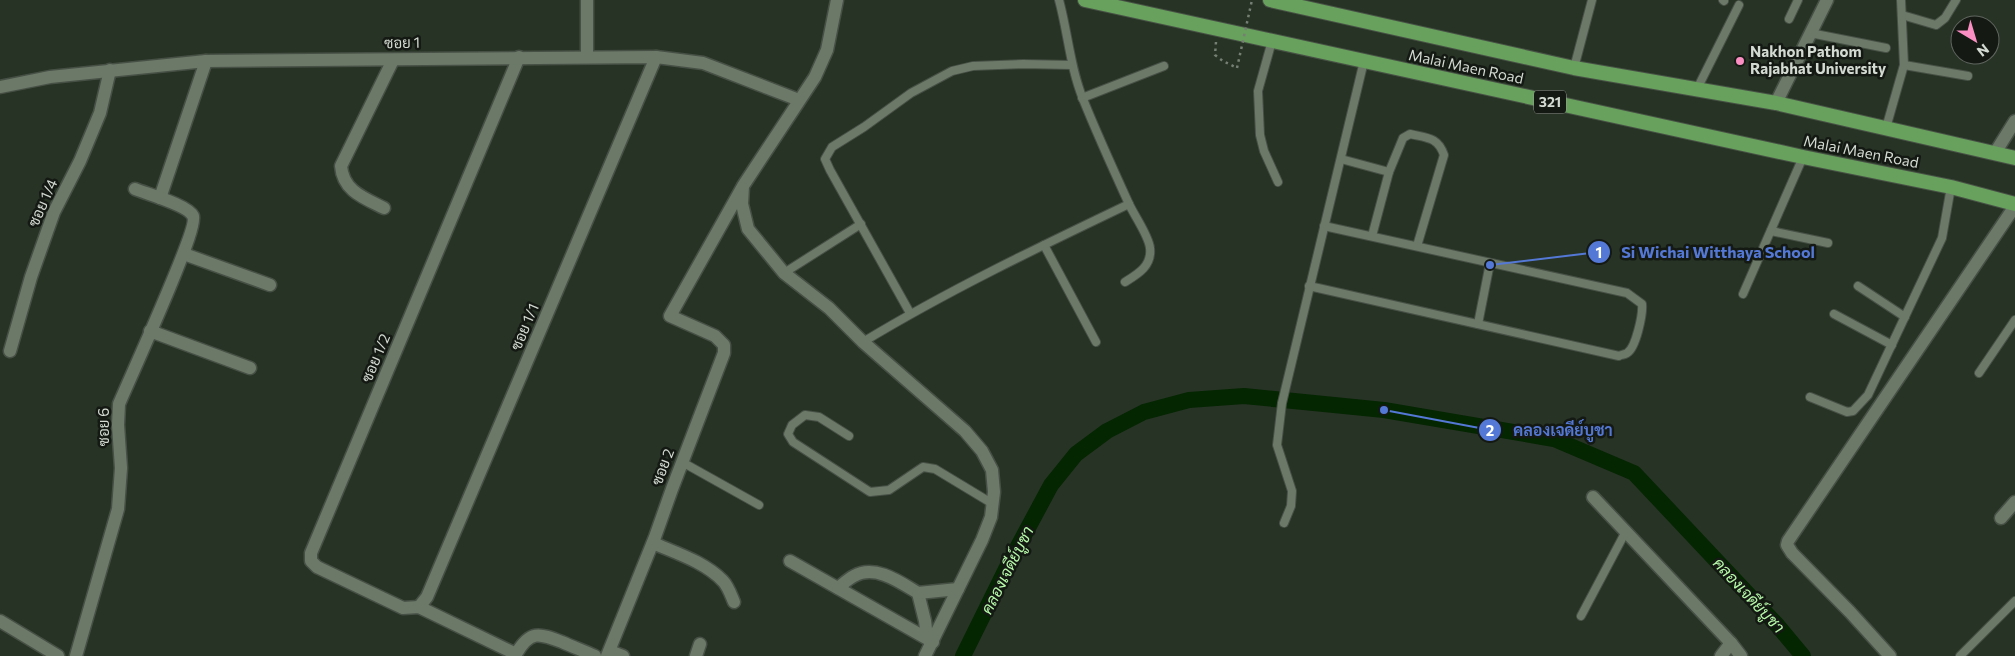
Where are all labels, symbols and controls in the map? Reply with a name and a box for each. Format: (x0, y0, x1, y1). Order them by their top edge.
north arrow (1950, 15, 2000, 65)
street label: ซอย 1 (384, 33, 420, 51)
text: N (1974, 41, 1993, 61)
place label: Nakhon Pathom Rajabhat University (1750, 42, 1887, 77)
street label: Malai Maen Road (1407, 45, 1525, 87)
marker: Nakhon Pathom Rajabhat University (1734, 55, 1746, 67)
road number: 321 (1534, 90, 1566, 114)
street label: Malai Maen Road (1802, 131, 1920, 171)
street label: ซอย 1/4 (24, 176, 61, 229)
callout: Si Wichai Witthaya School (1586, 237, 1825, 268)
text: Si Wichai Witthaya School (1621, 242, 1815, 261)
text: 1 (1596, 243, 1602, 261)
street label: ซอย 1/1 (506, 301, 542, 353)
street label: ซอย 1/2 (357, 331, 393, 385)
street label: ซอย 6 (94, 408, 112, 446)
callout: คลองเจดีย์บูชา (1478, 415, 1622, 446)
text: คลองเจดีย์บูชา (1513, 419, 1613, 443)
text: 2 (1486, 421, 1494, 439)
street label: ซอย 2 (647, 446, 677, 488)
water label: คลองเจดีย์บูชา (975, 522, 1040, 618)
water label: คลองเจดีย์บูชา (1708, 552, 1791, 638)

